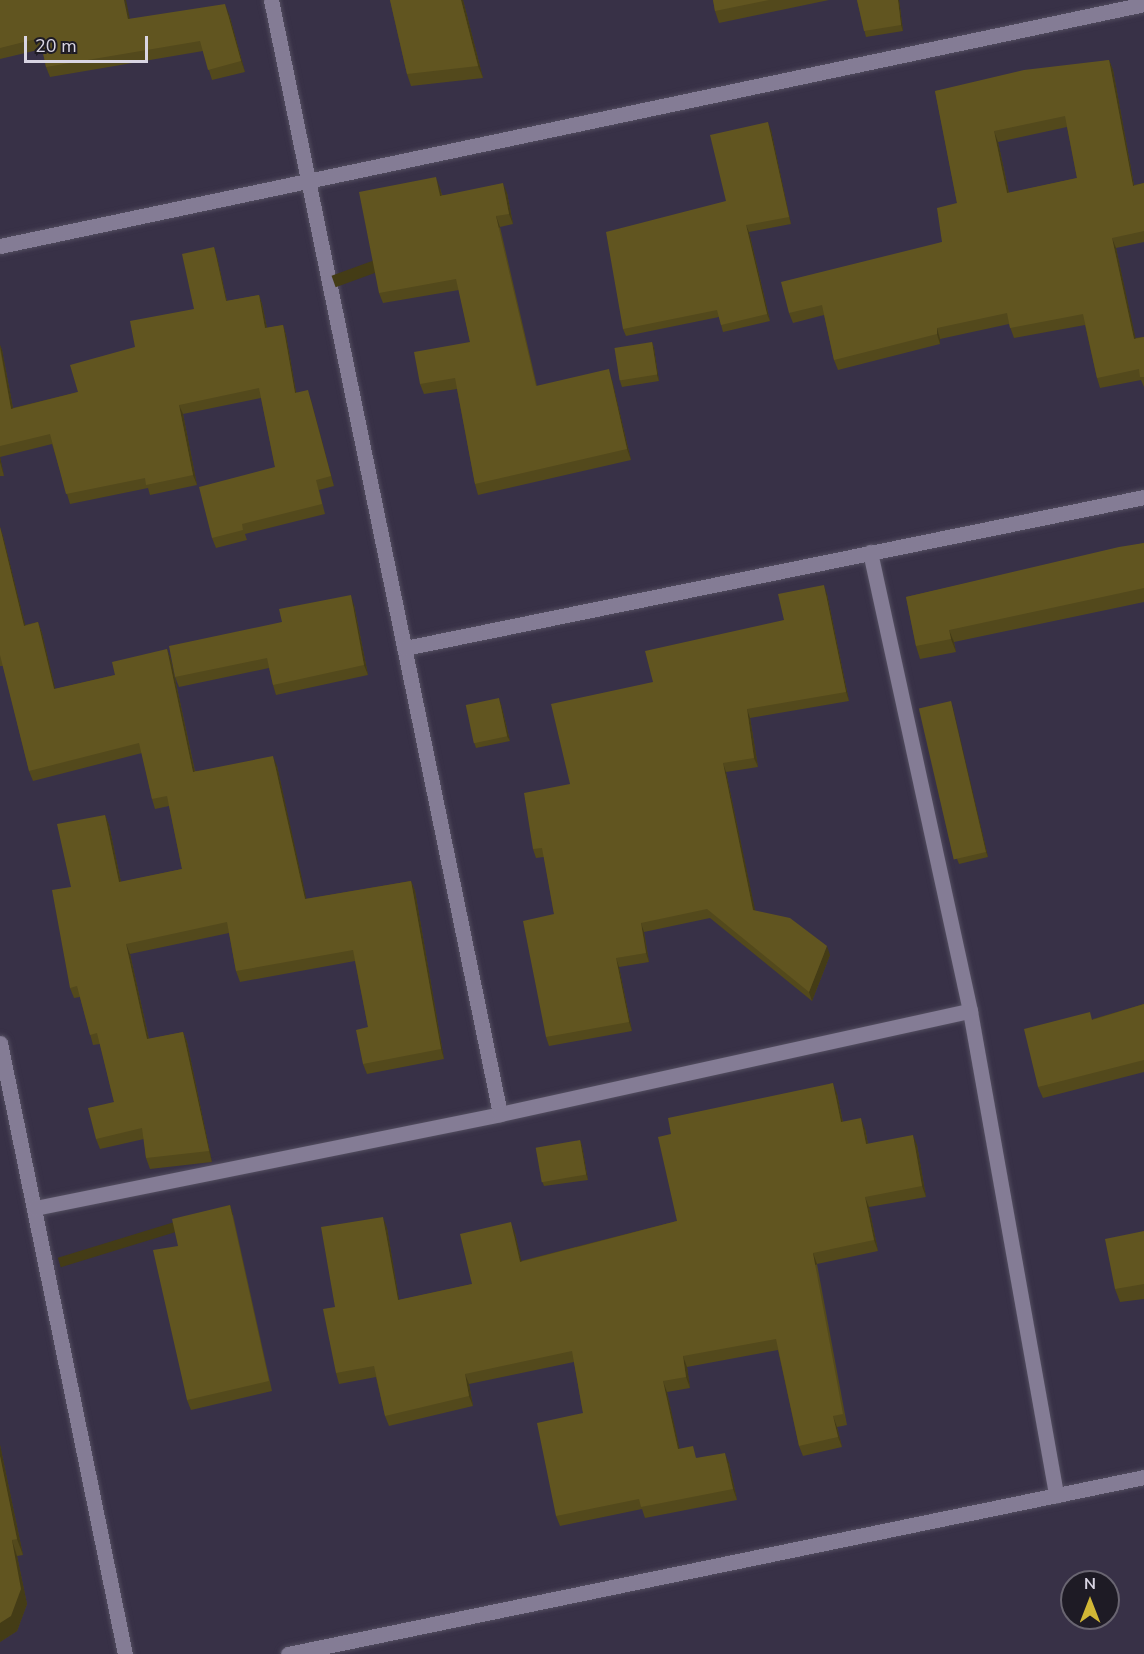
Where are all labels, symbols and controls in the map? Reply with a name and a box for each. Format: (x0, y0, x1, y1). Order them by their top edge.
scale bar (27, 24, 152, 62)
text: 20 m (35, 34, 77, 58)
north arrow (1060, 1570, 1120, 1630)
text: N (1084, 1573, 1096, 1595)

